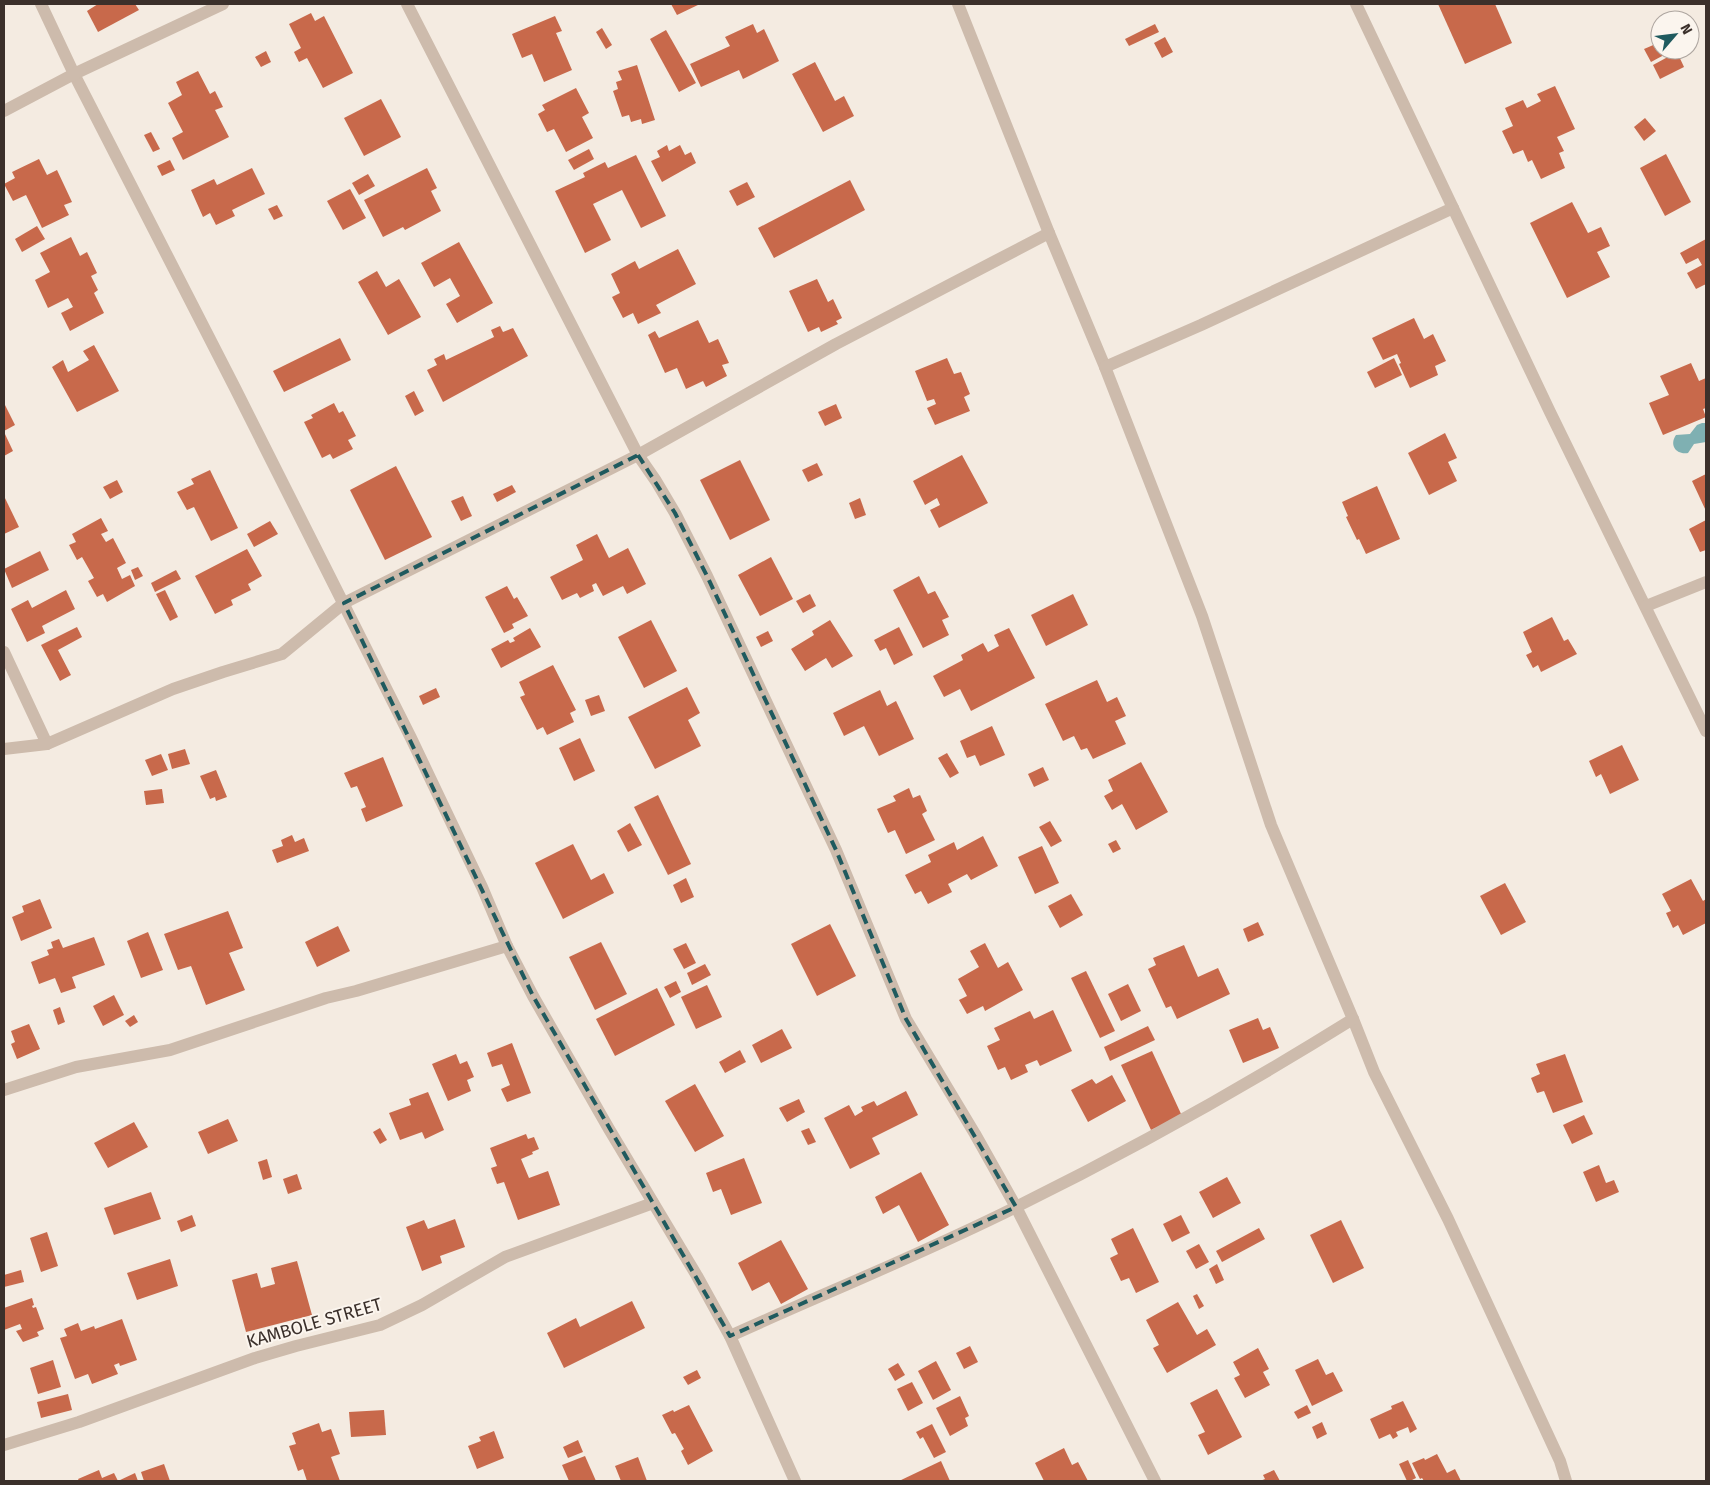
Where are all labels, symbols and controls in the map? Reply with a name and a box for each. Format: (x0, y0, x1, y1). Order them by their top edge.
north arrow (1650, 10, 1700, 60)
text: N (1676, 21, 1696, 37)
street label: KAMBOLE STREET (244, 1293, 385, 1353)

